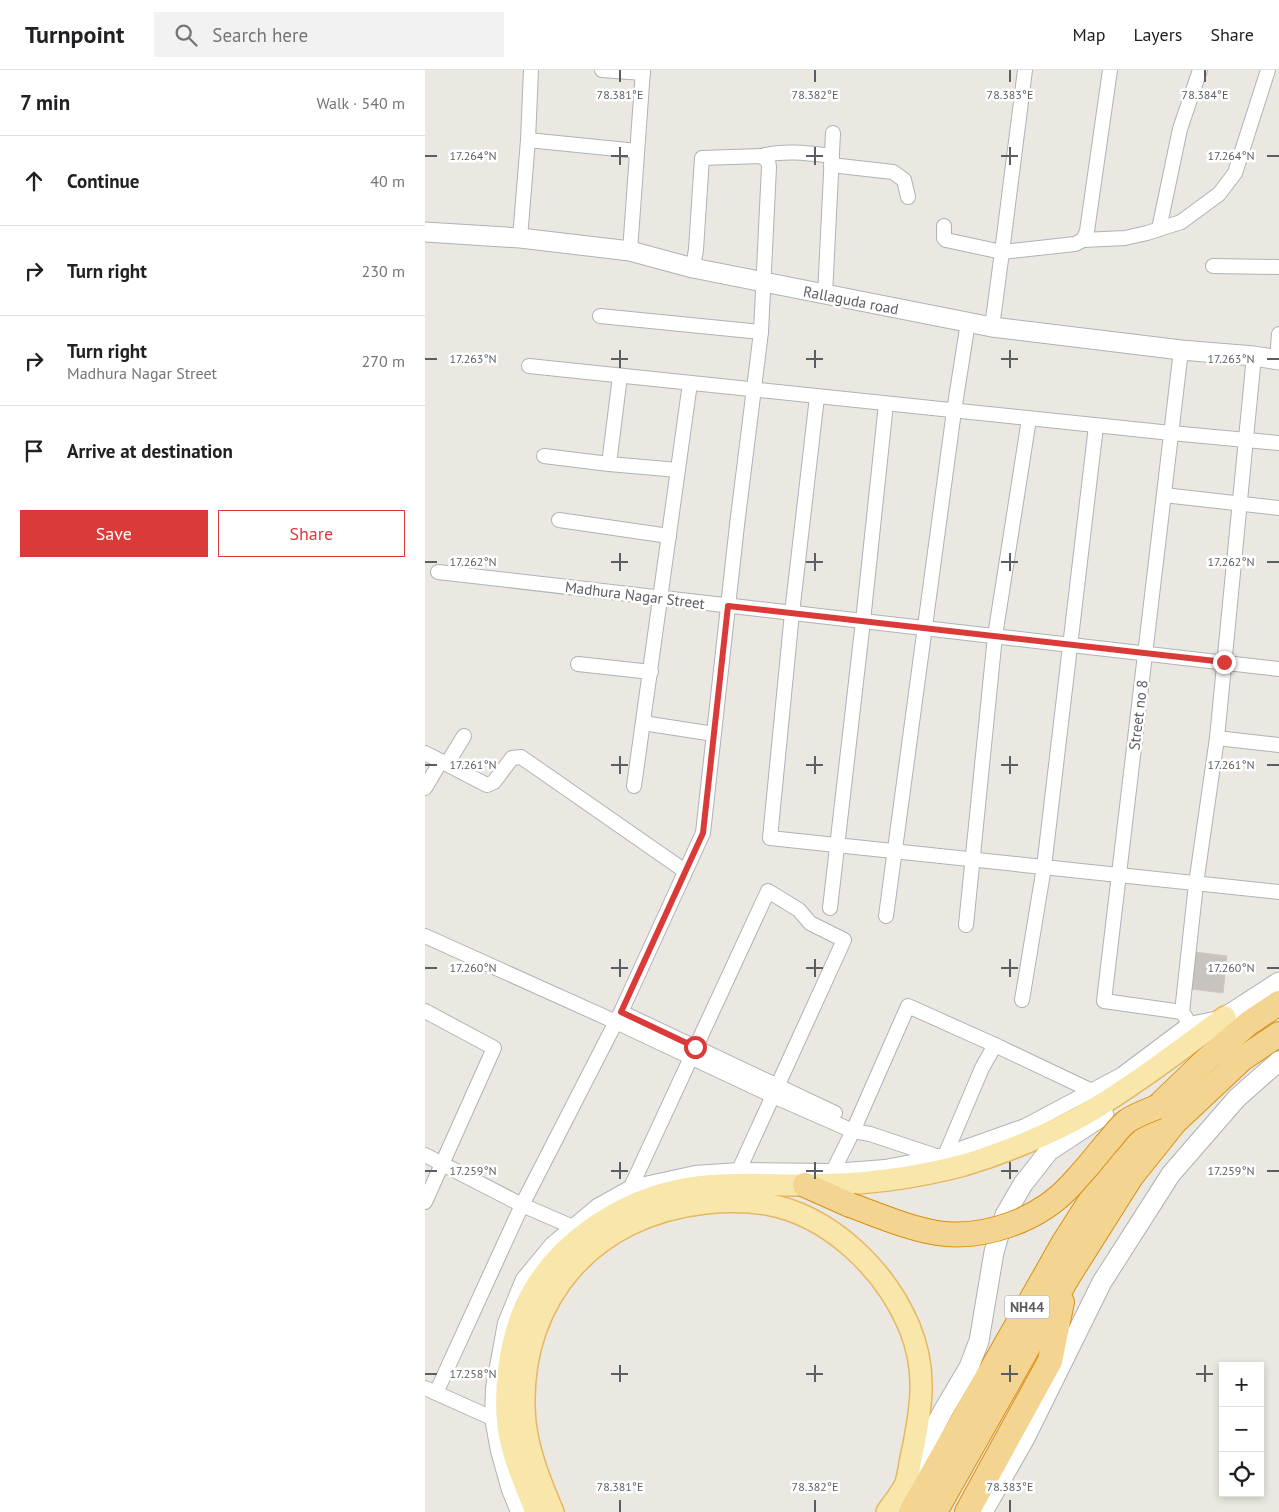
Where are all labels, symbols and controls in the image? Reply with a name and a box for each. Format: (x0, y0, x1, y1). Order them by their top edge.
search box (154, 12, 504, 57)
text: Turnpoint (25, 19, 124, 50)
icon: search (172, 21, 200, 49)
text: Search here (212, 23, 308, 47)
text: Map (1073, 23, 1105, 46)
text: Layers (1133, 23, 1182, 46)
text: Share (1210, 23, 1254, 46)
text: 78.381°E (597, 87, 643, 102)
text: 78.382°E (792, 87, 838, 102)
text: 78.383°E (987, 87, 1033, 102)
text: 78.384°E (1182, 87, 1228, 102)
text: 7 min (20, 89, 70, 116)
text: Walk · 540 m (316, 93, 405, 113)
text: 17.264°N (449, 148, 497, 163)
text: 17.264°N (1207, 148, 1255, 163)
icon: ahead (20, 167, 48, 195)
text: Continue (67, 169, 139, 193)
text: 40 m (370, 171, 405, 191)
icon: right (20, 257, 48, 285)
text: Turn right (67, 259, 147, 283)
text: 230 m (362, 261, 405, 281)
street label: Rallaguda road (802, 281, 900, 319)
text: Turn right (67, 339, 147, 363)
icon: right (20, 347, 48, 375)
text: 270 m (362, 351, 405, 371)
text: 17.263°N (449, 351, 497, 366)
text: 17.263°N (1207, 351, 1255, 366)
text: Madhura Nagar Street (67, 363, 217, 383)
icon: arrive (20, 437, 48, 465)
text: Arrive at destination (67, 439, 233, 463)
button: Save (20, 510, 208, 557)
button: Share (218, 510, 405, 557)
text: 17.262°N (449, 554, 497, 569)
text: 17.262°N (1207, 554, 1255, 569)
street label: Madhura Nagar Street (564, 577, 706, 613)
route end (1213, 651, 1236, 674)
street label: Street no 8 (1124, 679, 1152, 751)
text: 17.261°N (449, 757, 497, 772)
text: 17.261°N (1207, 757, 1255, 772)
text: 17.260°N (449, 960, 497, 975)
text: 17.260°N (1207, 960, 1255, 975)
route start (684, 1036, 707, 1059)
text: 17.259°N (449, 1163, 497, 1178)
text: 17.259°N (1207, 1163, 1255, 1178)
road number: NH44 (1005, 1296, 1049, 1318)
map controls (1219, 1362, 1264, 1497)
button: + (1219, 1362, 1264, 1407)
text: 17.258°N (449, 1366, 497, 1381)
button: − (1219, 1407, 1264, 1452)
button: locate (1219, 1452, 1264, 1497)
text: 78.381°E (597, 1479, 643, 1494)
text: 78.382°E (792, 1479, 838, 1494)
text: 78.383°E (987, 1479, 1033, 1494)

